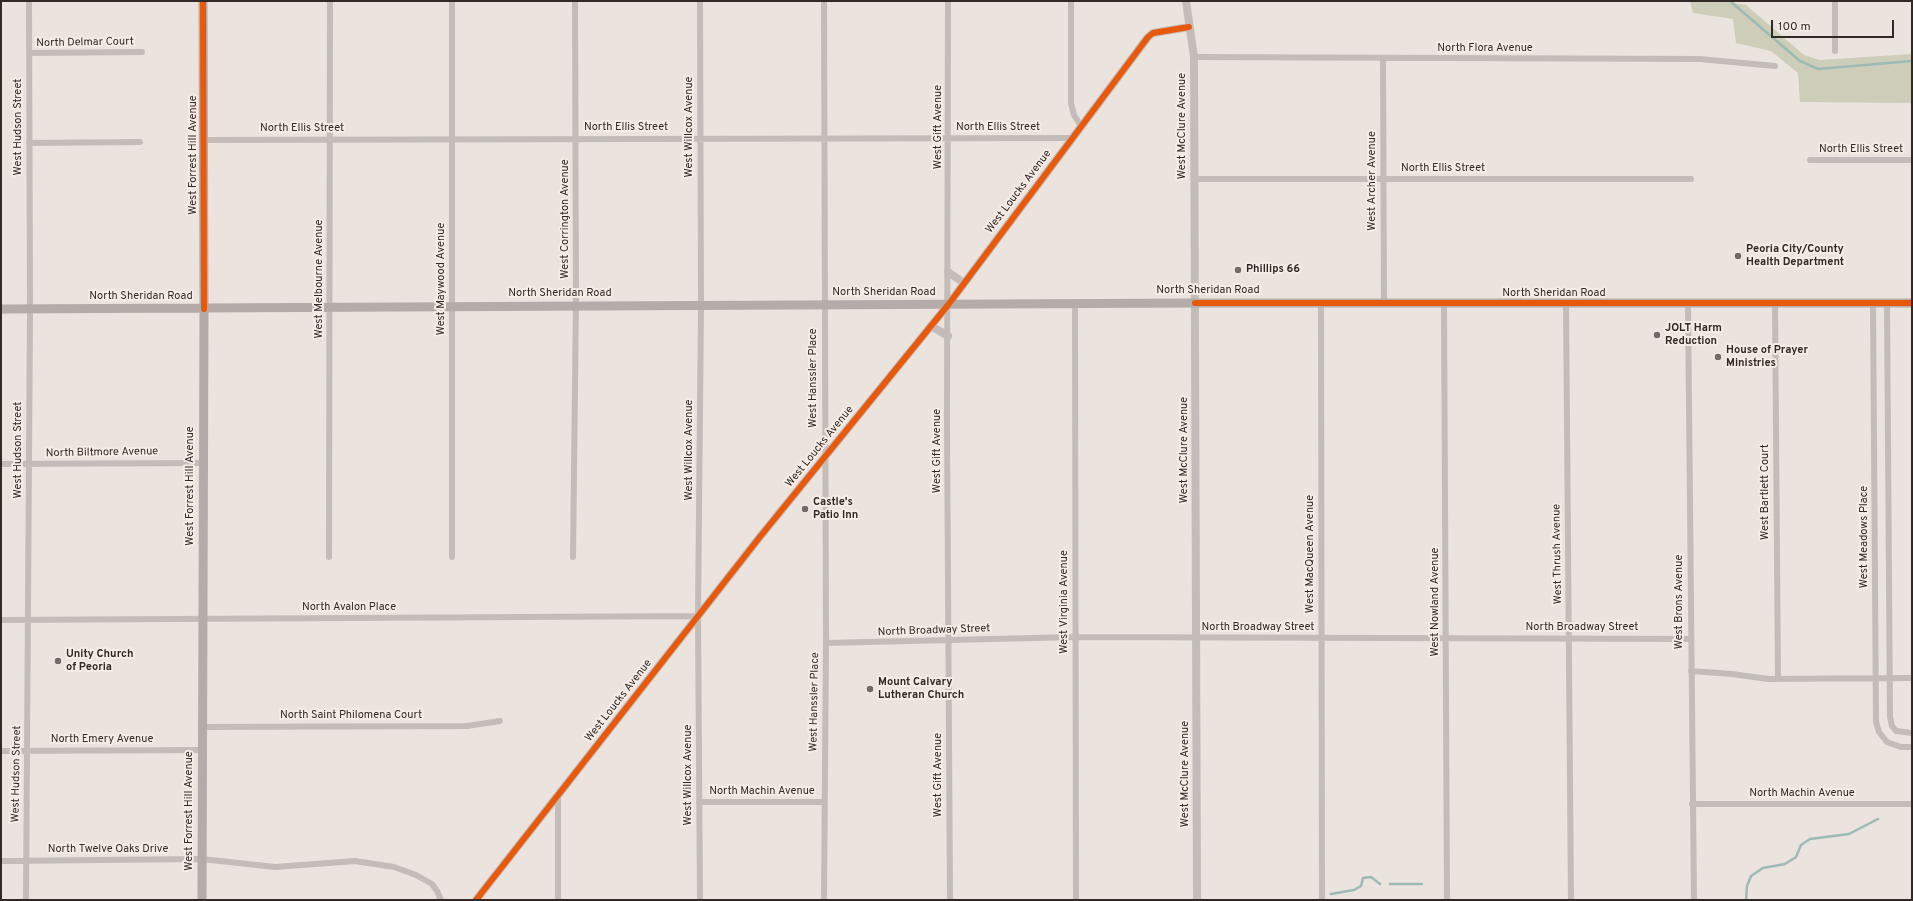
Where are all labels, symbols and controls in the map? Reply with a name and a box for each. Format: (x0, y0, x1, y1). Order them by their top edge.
scale bar (1773, 12, 1896, 38)
text: 100 m (1778, 19, 1811, 35)
street label: North Delmar Court (36, 36, 134, 50)
street label: North Flora Avenue (1437, 42, 1533, 56)
street label: West McClure Avenue (1176, 73, 1190, 179)
street label: West Willcox Avenue (683, 77, 697, 177)
street label: West Hudson Street (12, 79, 26, 175)
street label: West Gift Avenue (932, 85, 946, 169)
street label: West Forrest Hill Avenue (187, 95, 201, 215)
street label: North Ellis Street (584, 121, 668, 135)
street label: North Ellis Street (956, 121, 1040, 135)
street label: North Ellis Street (260, 122, 344, 136)
street label: West Archer Avenue (1366, 131, 1380, 231)
street label: North Ellis Street (1819, 143, 1903, 157)
street label: West Loucks Avenue (983, 148, 1055, 236)
street label: West Corrington Avenue (559, 159, 573, 279)
street label: North Ellis Street (1401, 162, 1485, 176)
street label: West Melbourne Avenue (313, 220, 327, 338)
street label: West Maywood Avenue (435, 223, 449, 335)
place label: Peoria City/County Health Department (1746, 243, 1844, 269)
marker: Peoria City/County Health Department (1733, 251, 1743, 261)
place label: Phillips 66 (1246, 263, 1300, 277)
marker: Phillips 66 (1233, 265, 1243, 275)
street label: North Sheridan Road (1156, 284, 1260, 298)
street label: North Sheridan Road (832, 286, 936, 300)
street label: North Sheridan Road (508, 287, 612, 301)
street label: North Sheridan Road (1502, 287, 1606, 301)
street label: North Sheridan Road (89, 290, 193, 304)
place label: JOLT Harm Reduction (1665, 322, 1722, 348)
street label: West Hanssler Place (807, 328, 821, 428)
marker: JOLT Harm Reduction (1652, 330, 1662, 340)
place label: House of Prayer Ministries (1726, 344, 1808, 370)
marker: House of Prayer Ministries (1713, 352, 1723, 362)
street label: West McClure Avenue (1178, 397, 1192, 503)
street label: West Willcox Avenue (683, 400, 697, 500)
street label: West Hudson Street (12, 402, 26, 498)
street label: West Loucks Avenue (783, 404, 857, 490)
street label: West Gift Avenue (931, 409, 945, 493)
street label: West Forrest Hill Avenue (184, 426, 198, 546)
street label: West Bartlett Court (1759, 444, 1773, 540)
street label: North Biltmore Avenue (46, 445, 158, 461)
street label: West Meadows Place (1858, 486, 1872, 588)
street label: West MacQueen Avenue (1304, 495, 1318, 613)
place label: Castle's Patio Inn (813, 496, 858, 522)
marker: Castle's Patio Inn (800, 504, 810, 514)
street label: West Thrush Avenue (1551, 504, 1565, 604)
street label: West Nowland Avenue (1429, 547, 1443, 657)
street label: West Virginia Avenue (1058, 550, 1072, 654)
street label: West Brons Avenue (1673, 555, 1687, 649)
street label: North Avalon Place (302, 601, 396, 615)
street label: North Broadway Street (1202, 621, 1314, 635)
street label: North Broadway Street (1526, 621, 1638, 635)
street label: North Broadway Street (877, 622, 991, 640)
place label: Unity Church of Peoria (66, 648, 133, 674)
street label: West Hanssler Place (808, 652, 822, 752)
marker: Unity Church of Peoria (53, 656, 63, 666)
street label: West Loucks Avenue (583, 657, 655, 745)
place label: Mount Calvary Lutheran Church (878, 676, 964, 702)
marker: Mount Calvary Lutheran Church (865, 684, 875, 694)
street label: North Saint Philomena Court (280, 709, 422, 723)
street label: West McClure Avenue (1179, 721, 1193, 827)
street label: West Hudson Street (10, 725, 24, 823)
street label: West Willcox Avenue (682, 725, 696, 825)
street label: North Emery Avenue (51, 733, 153, 747)
street label: West Gift Avenue (932, 733, 946, 817)
street label: West Forrest Hill Avenue (183, 751, 197, 871)
street label: North Machin Avenue (709, 785, 815, 799)
street label: North Machin Avenue (1749, 787, 1855, 801)
street label: North Twelve Oaks Drive (48, 843, 168, 857)

